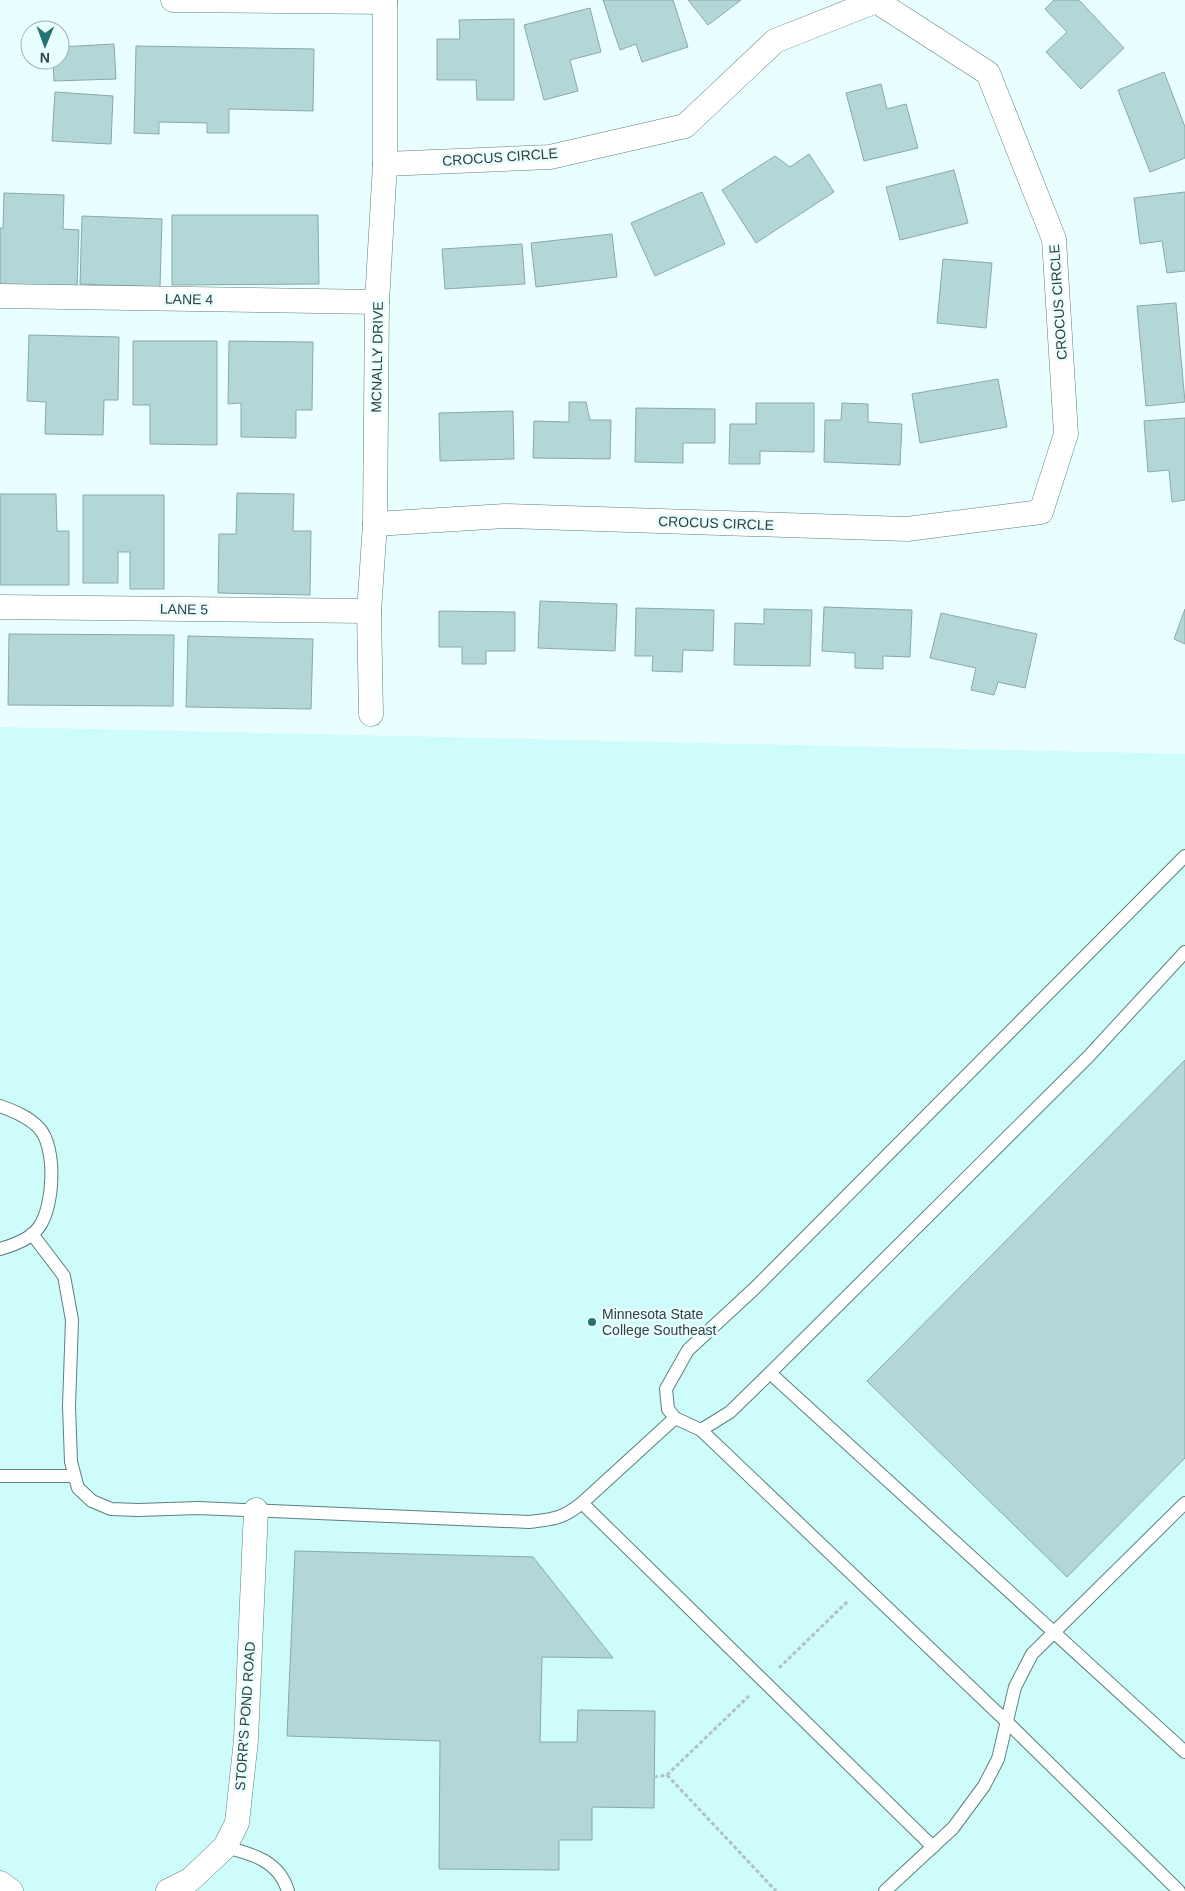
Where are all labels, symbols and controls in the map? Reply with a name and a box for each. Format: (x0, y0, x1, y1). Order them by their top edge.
north arrow (20, 20, 70, 70)
text: N (40, 50, 50, 66)
street label: CROCUS CIRCLE (442, 145, 558, 169)
street label: CROCUS CIRCLE (1046, 244, 1070, 360)
street label: LANE 4 (165, 291, 213, 307)
street label: MCNALLY DRIVE (368, 301, 386, 413)
street label: CROCUS CIRCLE (658, 513, 774, 533)
street label: LANE 5 (160, 601, 208, 617)
place label: Minnesota State College Southeast (602, 1306, 717, 1338)
marker: Minnesota State College Southeast (586, 1316, 598, 1328)
street label: STORR'S POND ROAD (232, 1641, 258, 1791)

